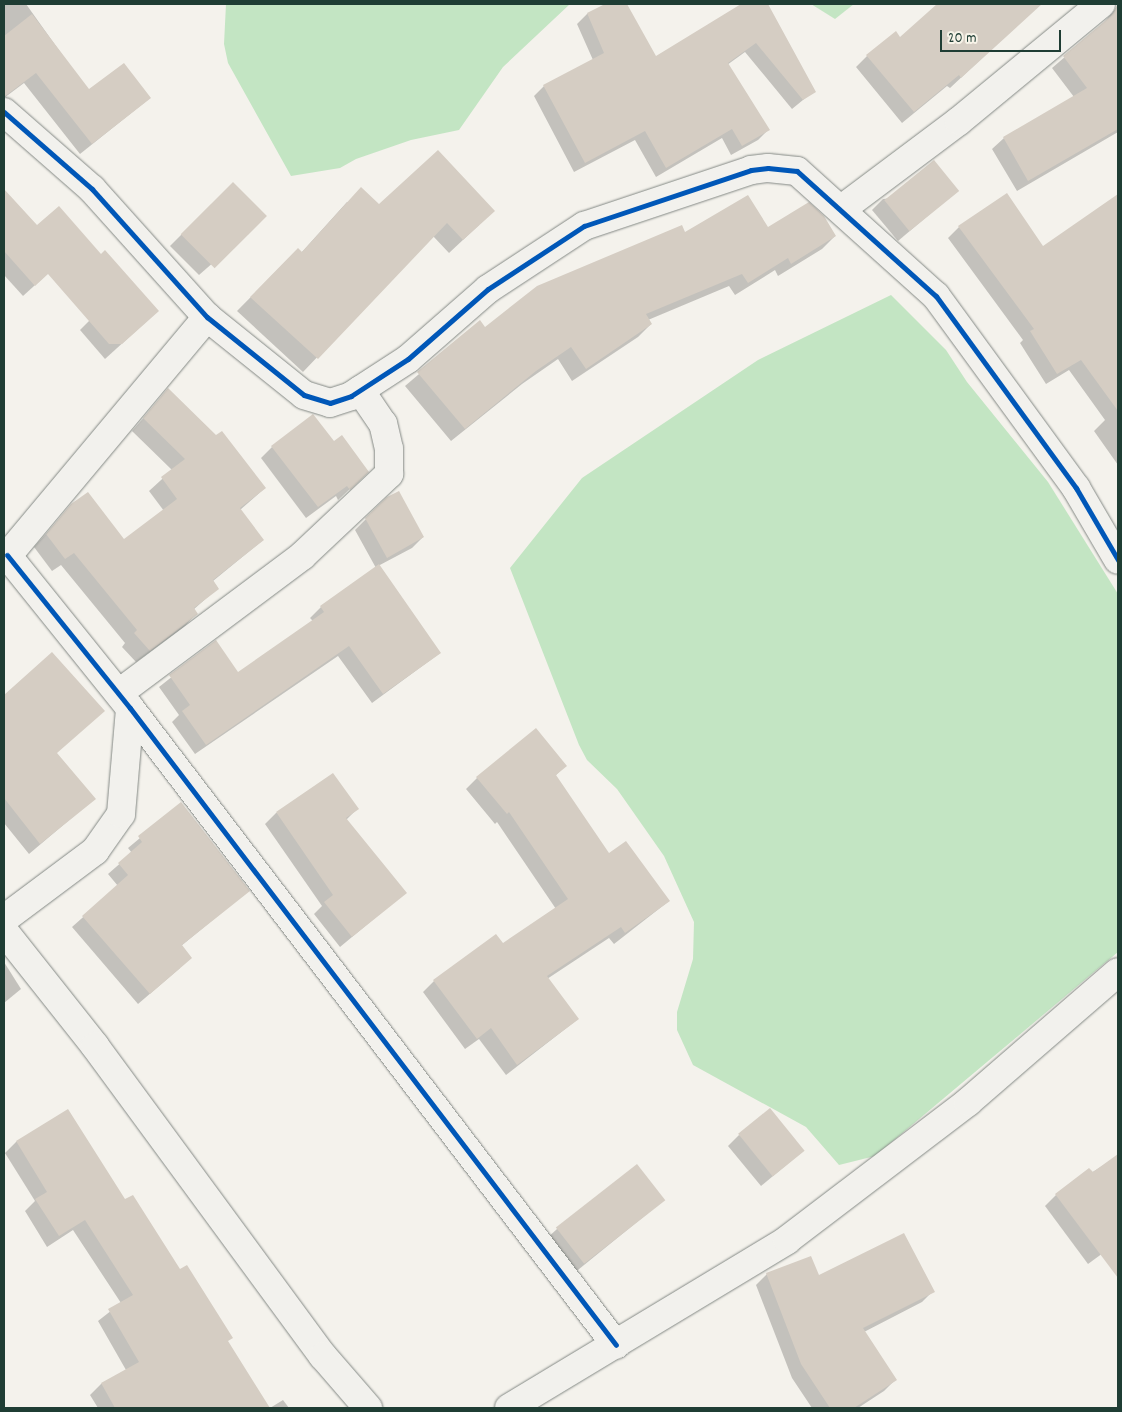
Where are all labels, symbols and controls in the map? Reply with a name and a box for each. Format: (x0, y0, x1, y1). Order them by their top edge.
scale bar (942, 20, 1063, 52)
text: 20 m (948, 28, 976, 50)

